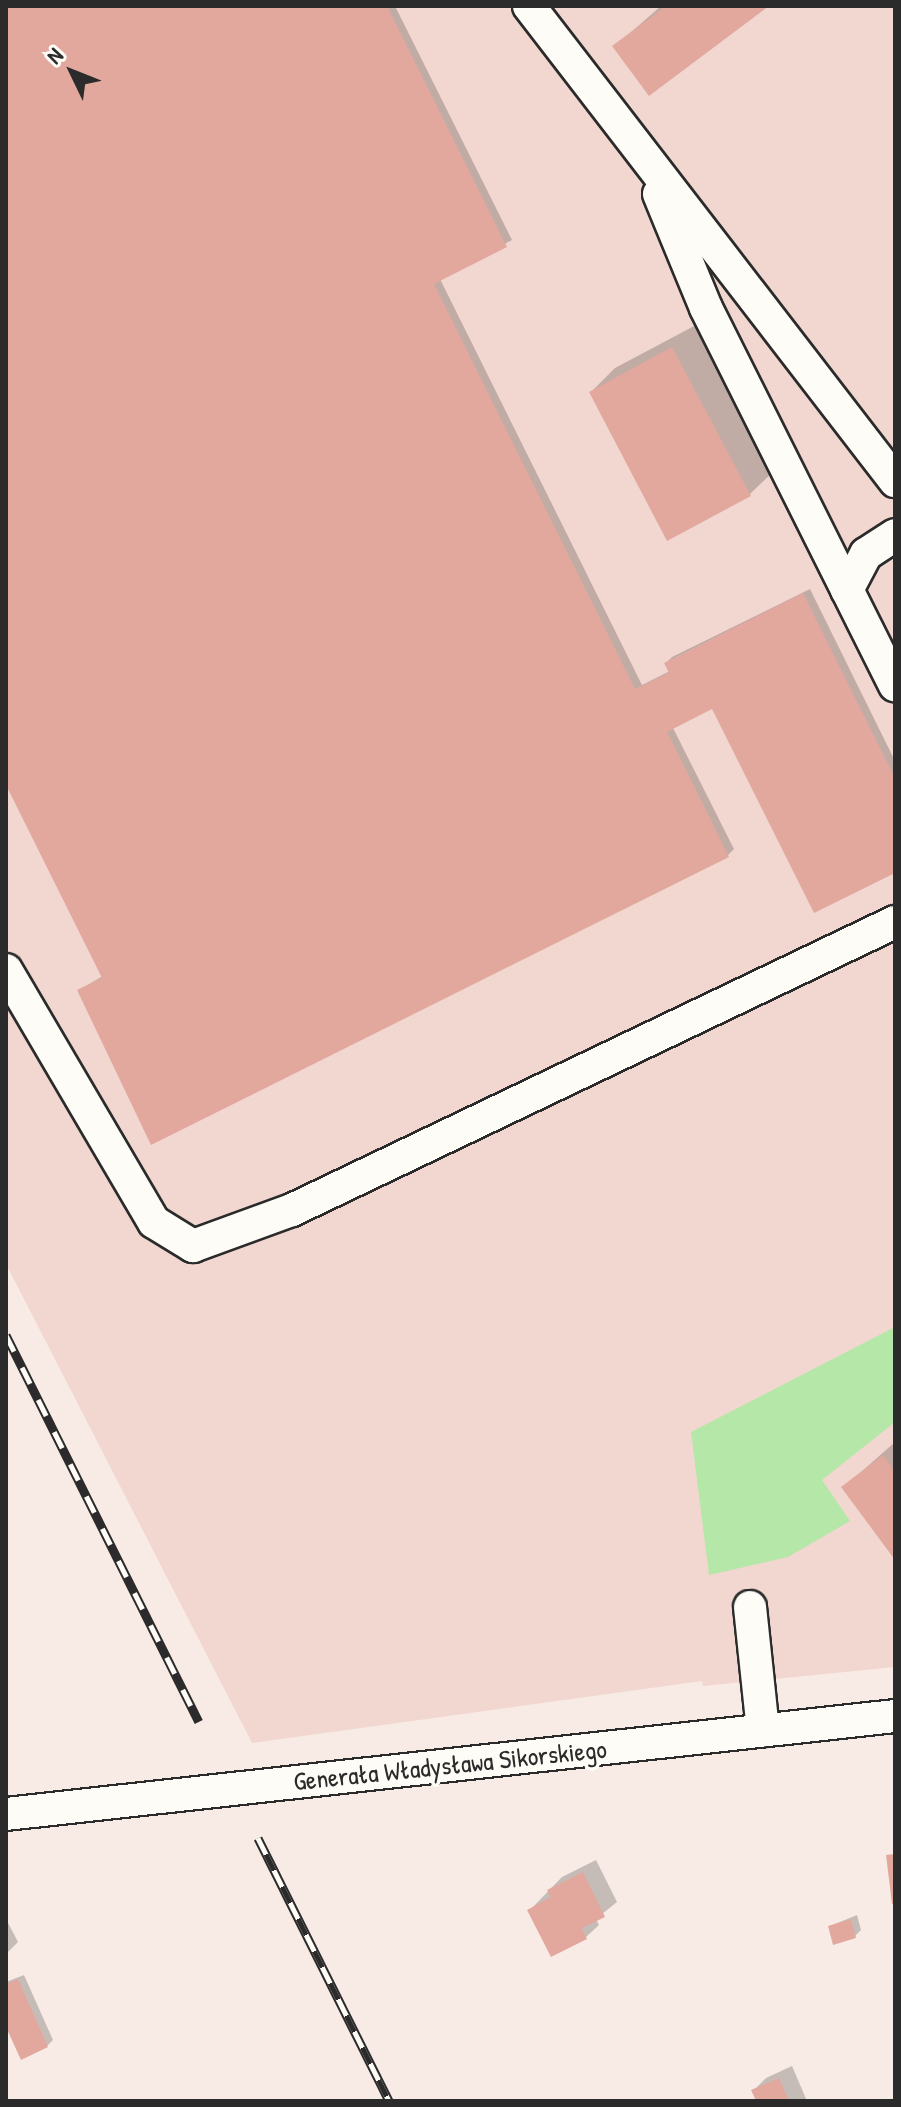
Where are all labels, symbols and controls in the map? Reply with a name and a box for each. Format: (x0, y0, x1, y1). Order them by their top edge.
north arrow (32, 32, 112, 112)
text: N (39, 41, 69, 70)
street label: Generała Władysława Sikorskiego (292, 1733, 608, 1797)

